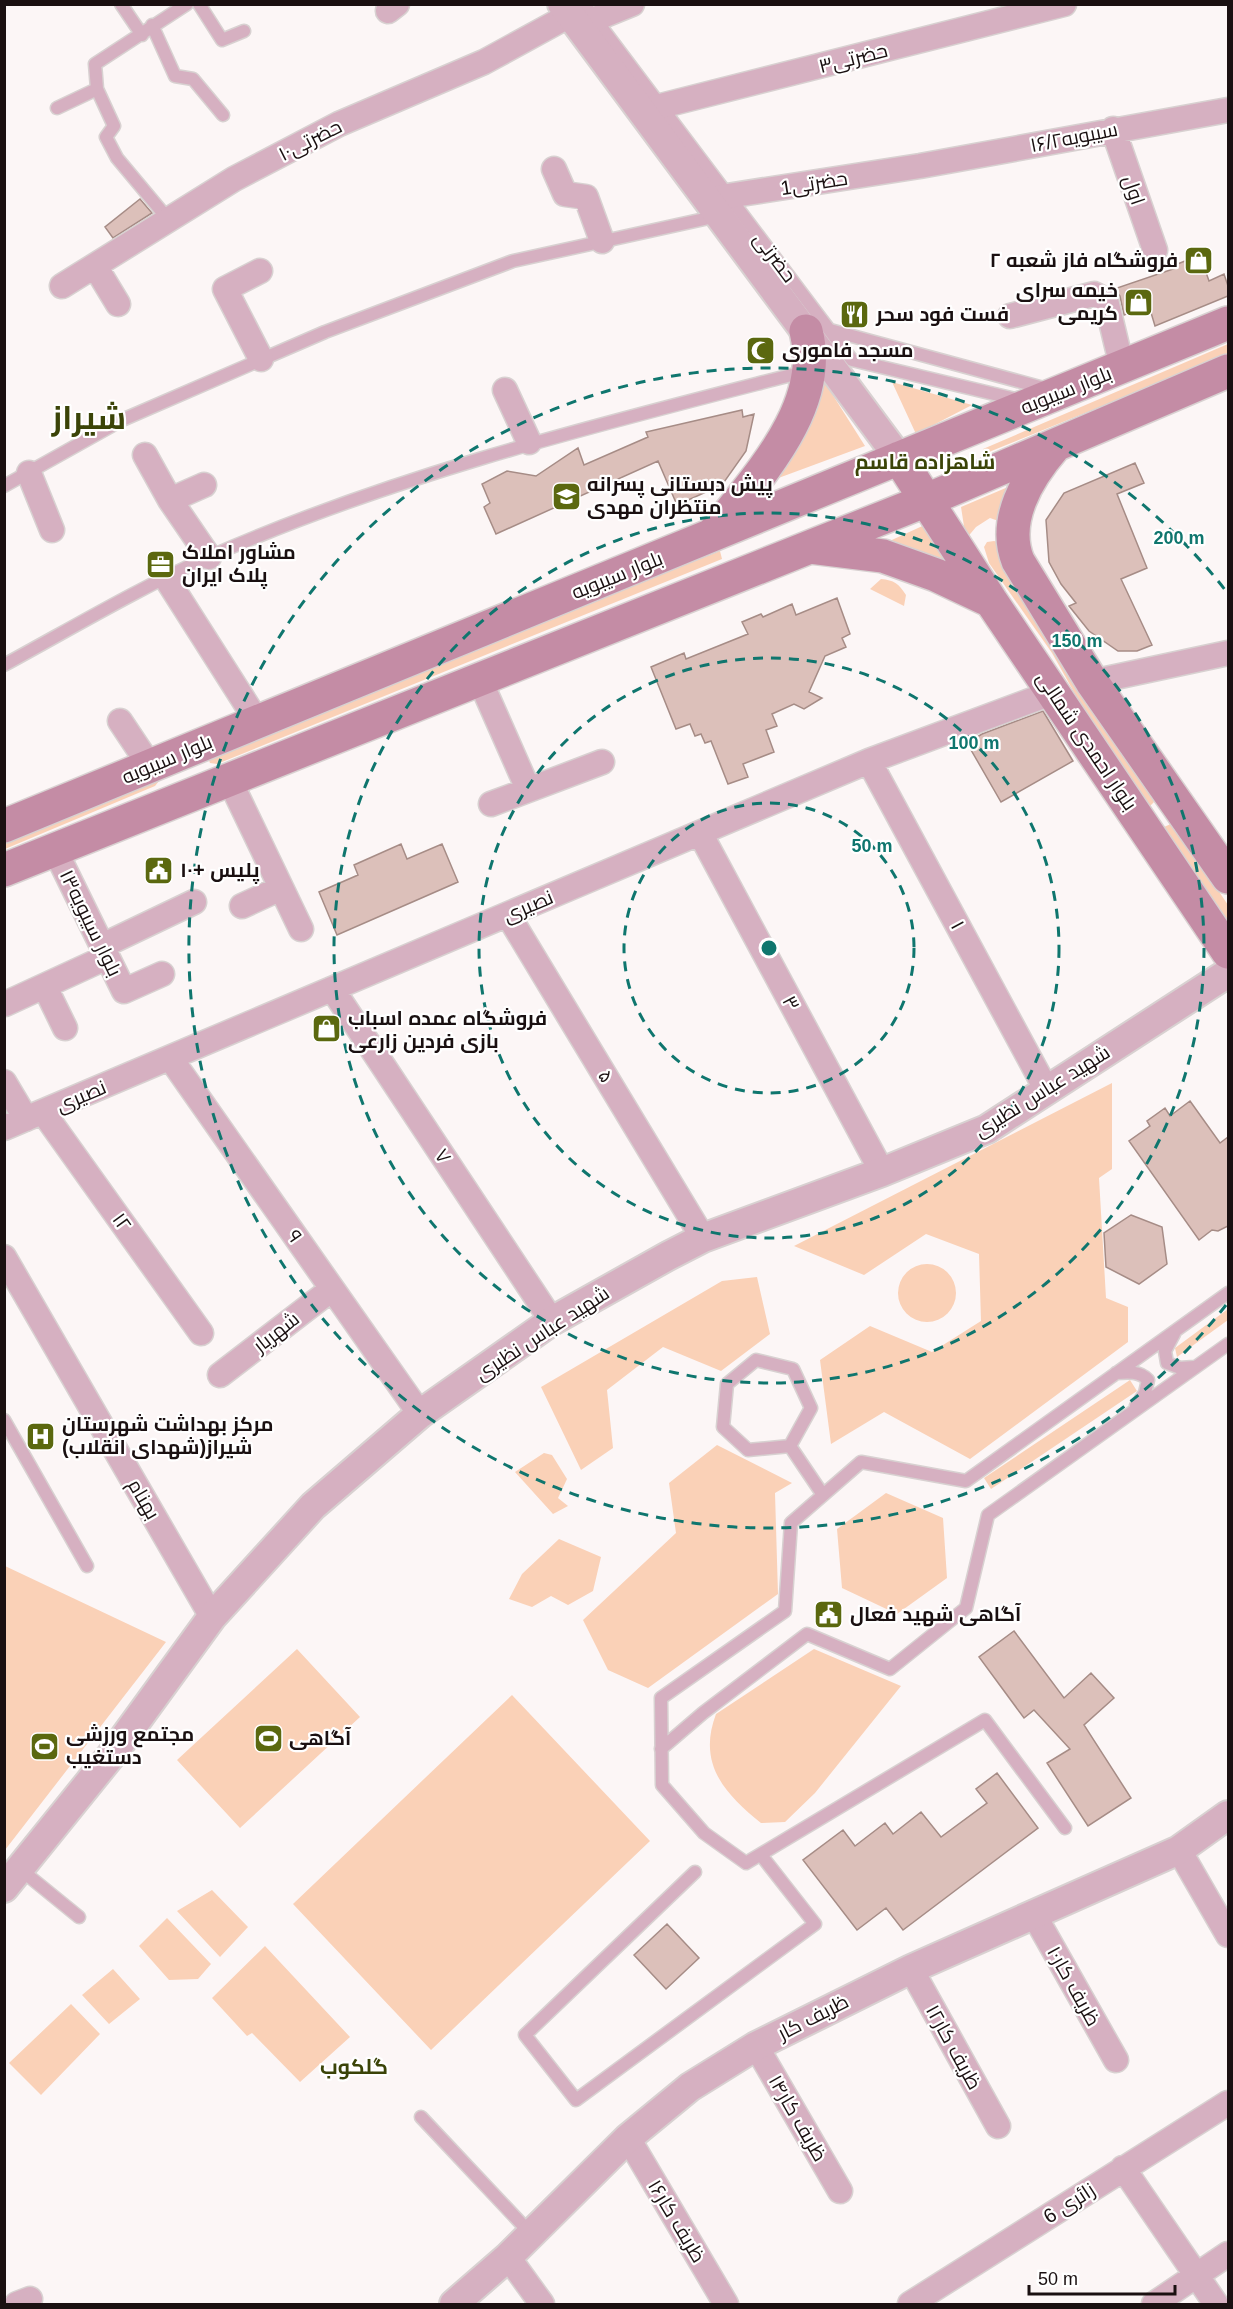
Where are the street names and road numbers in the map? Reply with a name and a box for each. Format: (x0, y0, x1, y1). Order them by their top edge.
street label: حضرتی۳ (816, 39, 890, 79)
street label: حضرتی۱۰ (275, 115, 346, 167)
street label: سیبویه۱۶/۲ (1028, 118, 1120, 157)
street label: 1حضرتی (779, 167, 849, 201)
street label: اول (1117, 172, 1149, 208)
street label: حضرتی (748, 228, 801, 287)
street label: بلوار سیبویه (1017, 362, 1115, 419)
street label: بلوار سیبویه (568, 547, 666, 604)
street label: بلوار احمدی شمالی (1031, 667, 1142, 816)
street label: بلوار سیبویه (119, 730, 216, 789)
street label: بلوار سیبویه۱۳ (55, 866, 126, 980)
street label: نصیری (500, 886, 557, 928)
street label: ۱ (947, 917, 969, 933)
street label: ۳ (778, 992, 804, 1014)
street label: شهید عباس نظیری (970, 1040, 1115, 1143)
street label: ۵ (594, 1066, 618, 1086)
street label: نصیری (53, 1076, 110, 1118)
street label: ۷ (430, 1145, 456, 1167)
street label: ۱۲ (108, 1209, 136, 1235)
street label: ۹ (283, 1225, 307, 1247)
street label: شهید عباس نظیری (471, 1281, 614, 1386)
street label: شهریار (248, 1307, 305, 1359)
street label: بهنام (121, 1475, 164, 1525)
street label: ظریف کار۱۰ (1042, 1942, 1105, 2030)
street label: ظریف کار (773, 1990, 853, 2046)
street label: ظریف کار۱۲ (921, 2001, 986, 2094)
street label: ظریف کار۱۴ (764, 2071, 832, 2166)
street label: ظریف کار۱۶ (643, 2176, 710, 2267)
street label: 6 زائری (1039, 2178, 1100, 2229)

